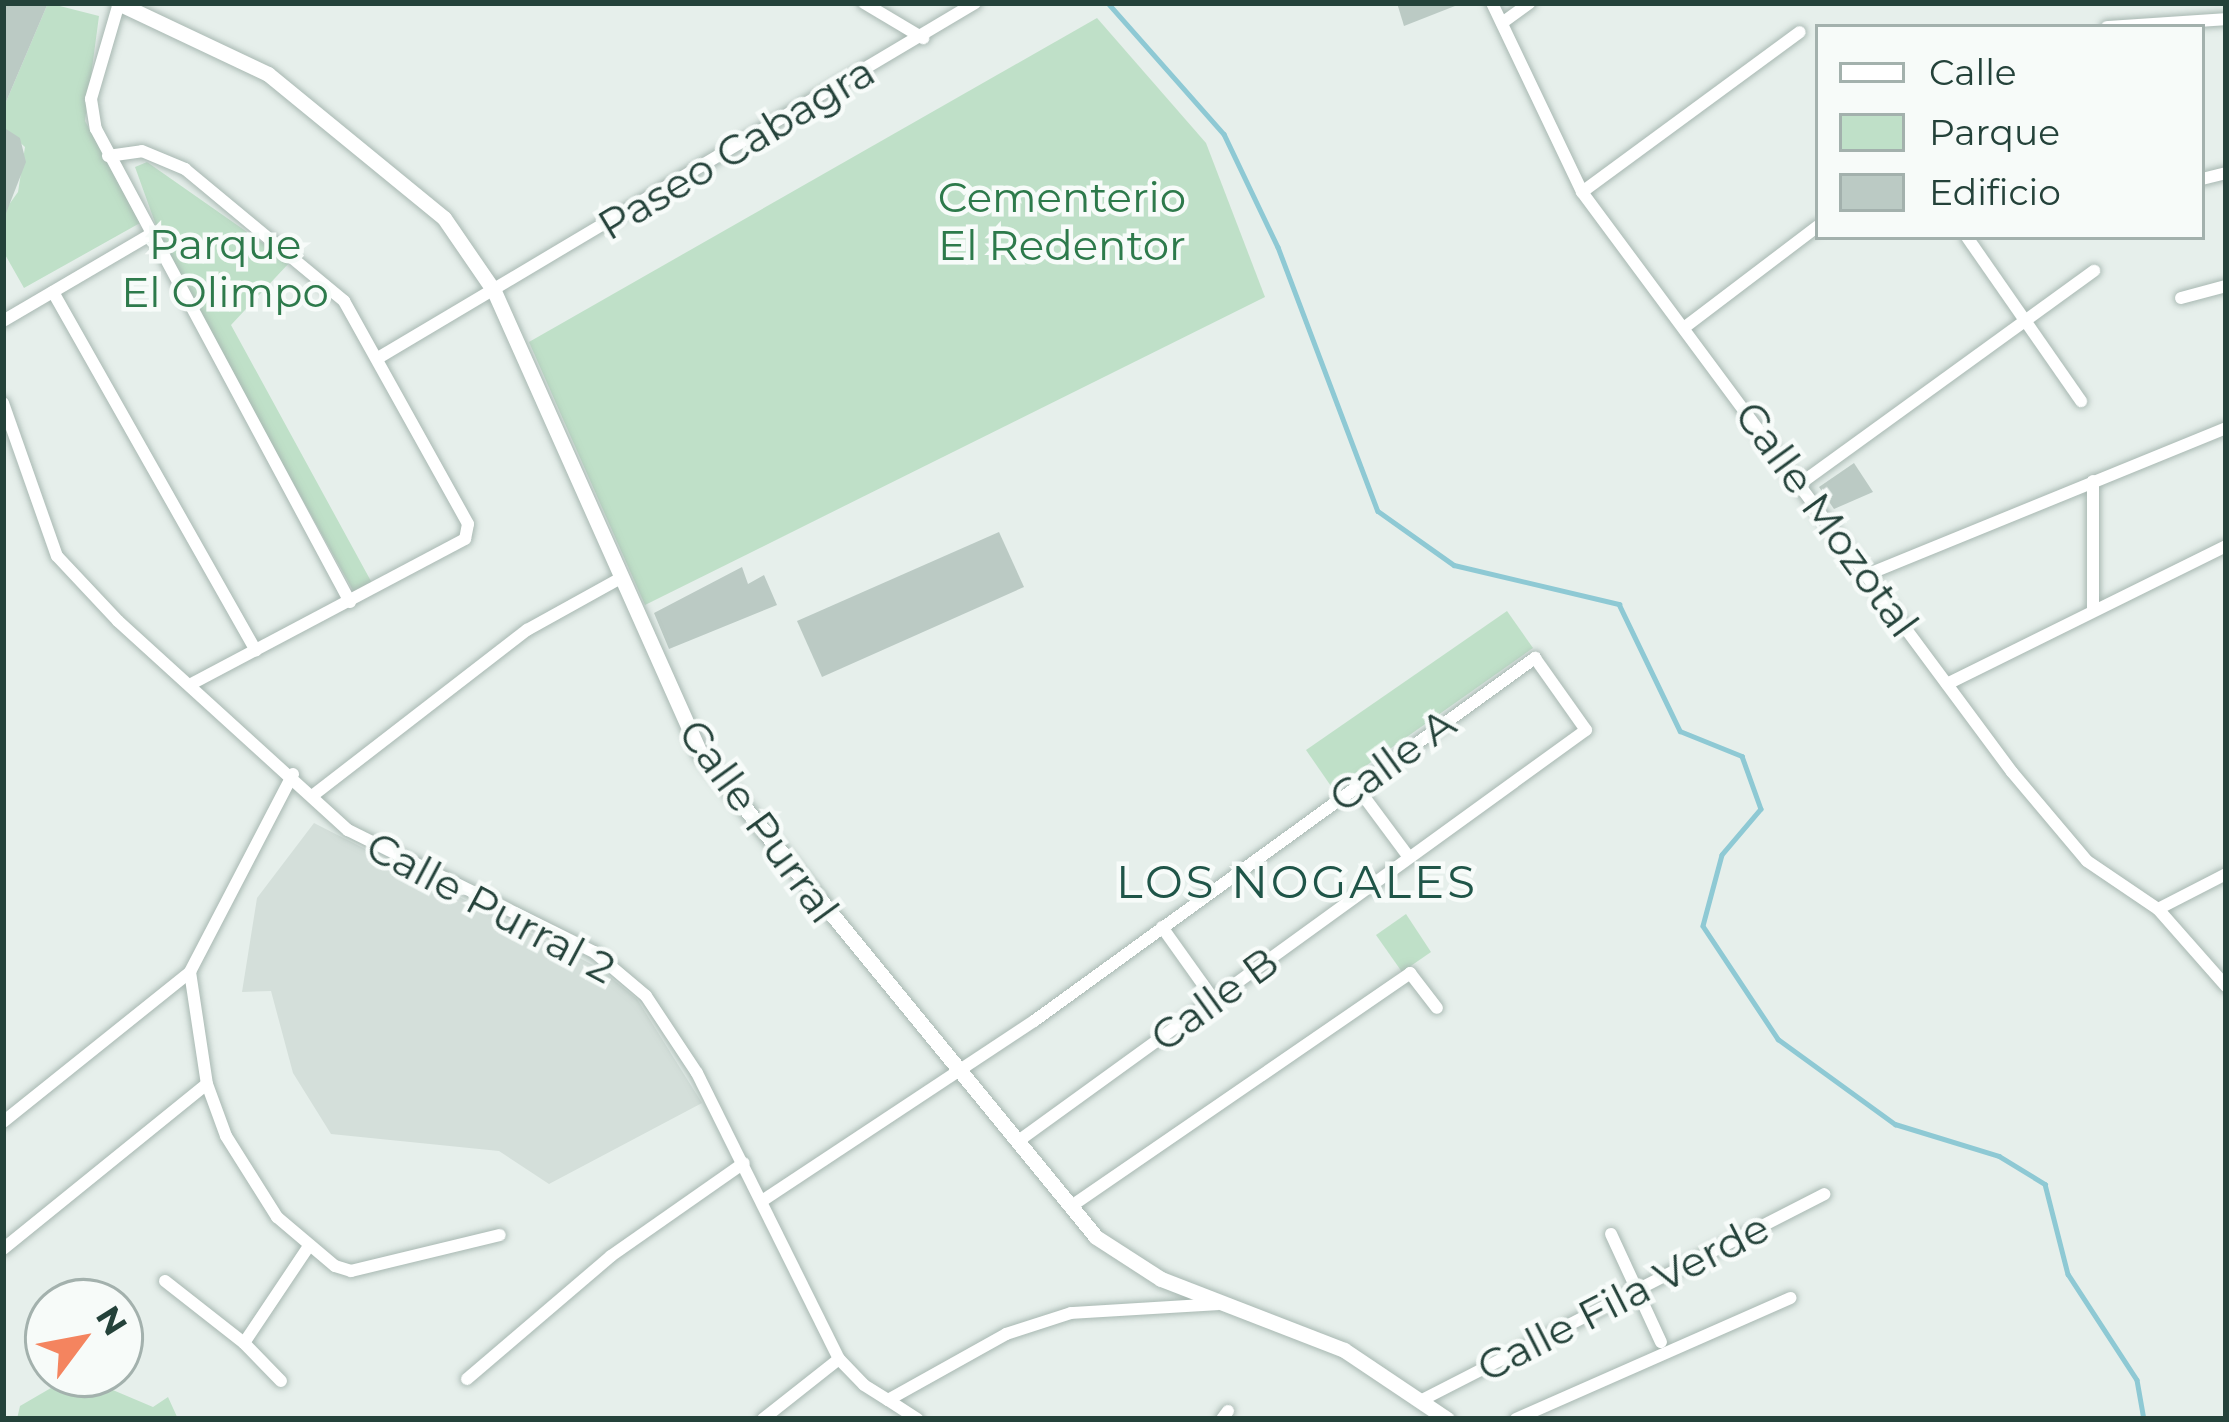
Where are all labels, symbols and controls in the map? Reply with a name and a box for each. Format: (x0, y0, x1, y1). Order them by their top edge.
legend (1815, 24, 2205, 240)
street label: Paseo Cabagra (589, 46, 883, 250)
text: Calle (1929, 50, 2017, 94)
text: Parque (1929, 110, 2060, 154)
text: Edificio (1929, 170, 2061, 214)
park label: Cementerio El Redentor (938, 172, 1186, 270)
park label: Parque El Olimpo (121, 219, 329, 318)
street label: Calle Mozotal (1725, 391, 1929, 647)
street label: Calle A (1319, 697, 1465, 823)
street label: Calle Purral (668, 709, 850, 933)
street label: Calle Purral 2 (358, 820, 624, 994)
district label: LOS NOGALES (1116, 855, 1478, 909)
street label: Calle B (1141, 936, 1287, 1062)
street label: Calle Fila Verde (1469, 1202, 1777, 1392)
north arrow (24, 1278, 144, 1398)
text: N (88, 1299, 136, 1342)

